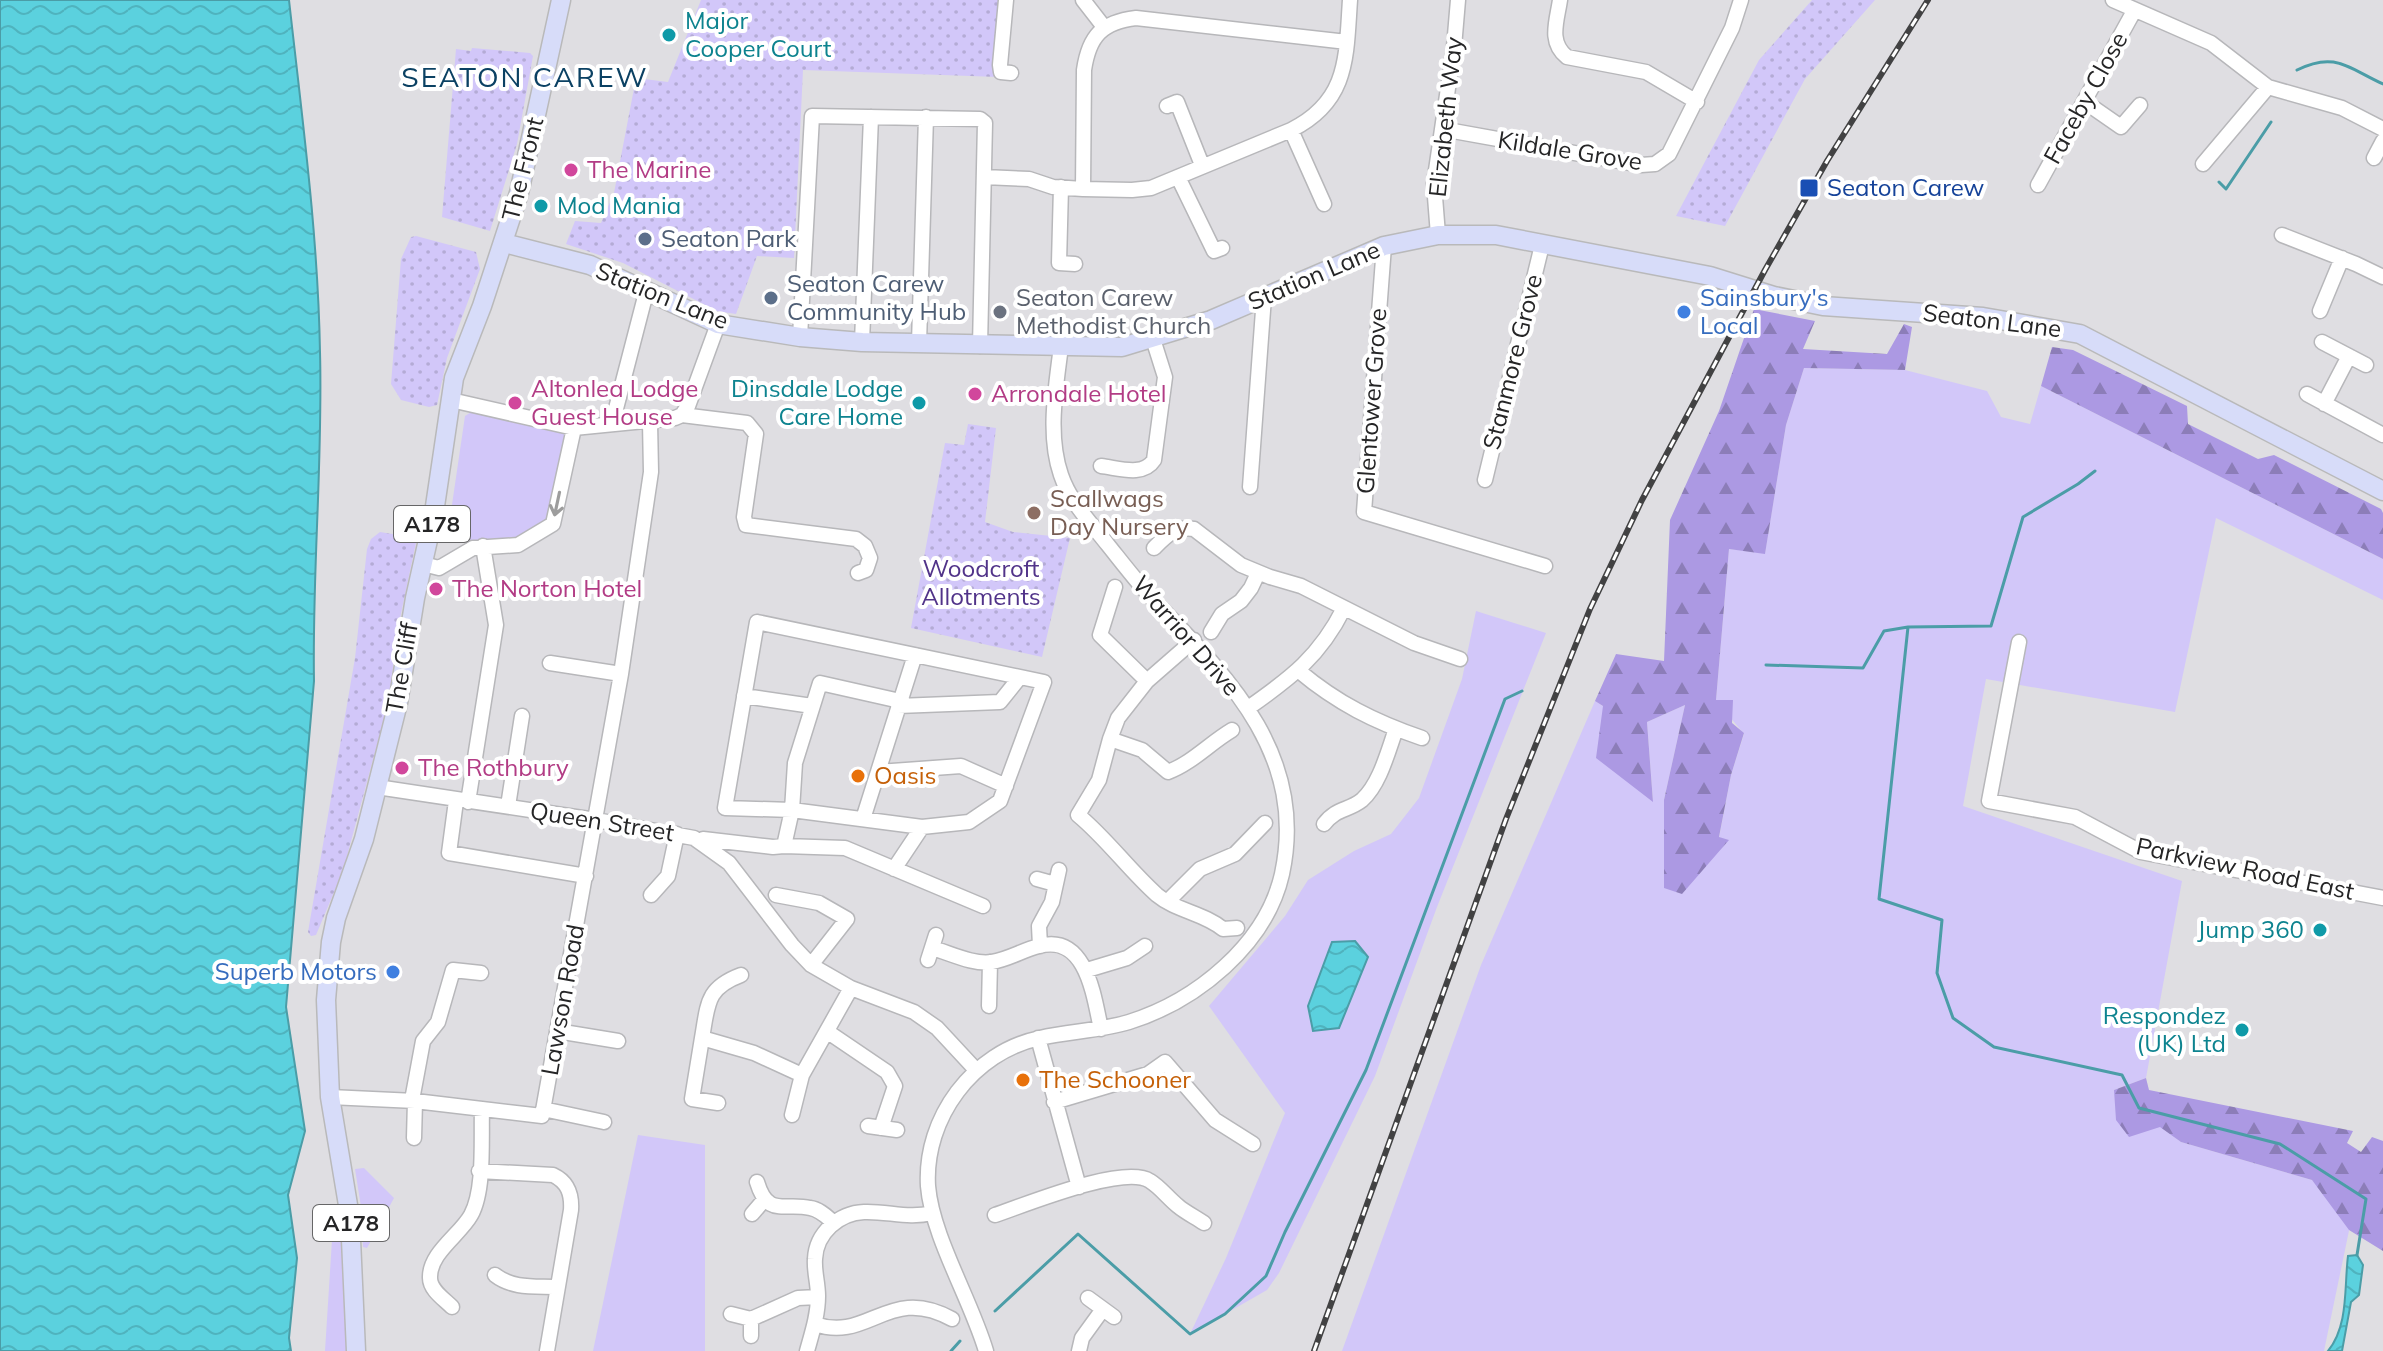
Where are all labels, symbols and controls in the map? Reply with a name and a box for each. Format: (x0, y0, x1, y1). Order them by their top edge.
place label: Major Cooper Court (685, 5, 831, 63)
marker: Major Cooper Court (660, 26, 678, 44)
street label: Faceby Close (2037, 26, 2134, 169)
street label: Elizabeth Way (1422, 35, 1468, 198)
district label: SEATON CAREW (401, 59, 649, 94)
street label: The Front (495, 114, 549, 224)
street label: Kildale Grove (1496, 124, 1644, 176)
place label: The Marine (587, 154, 711, 184)
marker: The Marine (562, 161, 580, 179)
place label: Seaton Carew (1827, 172, 1985, 202)
marker: Seaton Carew (1798, 177, 1820, 199)
place label: Mod Mania (557, 190, 681, 220)
marker: Mod Mania (532, 197, 550, 215)
place label: Seaton Park (661, 223, 797, 253)
marker: Seaton Park (636, 230, 654, 248)
street label: Station Lane (1243, 234, 1384, 316)
street label: Station Lane (592, 255, 733, 335)
place label: Seaton Carew Community Hub (787, 268, 966, 326)
street label: Stanmore Grove (1476, 271, 1548, 453)
place label: Seaton Carew Methodist Church (1016, 282, 1211, 340)
place label: Sainsbury's Local (1700, 282, 1829, 340)
marker: Seaton Carew Community Hub (762, 289, 780, 307)
street label: Seaton Lane (1921, 297, 2063, 343)
marker: Seaton Carew Methodist Church (991, 303, 1009, 321)
marker: Sainsbury's Local (1675, 303, 1693, 321)
street label: Glentower Grove (1350, 307, 1392, 495)
place label: Altonlea Lodge Guest House (531, 373, 698, 431)
place label: Dinsdale Lodge Care Home (731, 373, 903, 431)
place label: Arrondale Hotel (991, 378, 1167, 408)
marker: Arrondale Hotel (966, 385, 984, 403)
marker: Altonlea Lodge Guest House (506, 394, 524, 412)
marker: Dinsdale Lodge Care Home (910, 394, 928, 412)
place label: Scallwags Day Nursery (1050, 483, 1189, 541)
one-way arrow (549, 491, 564, 516)
marker: Scallwags Day Nursery (1025, 504, 1043, 522)
road number: A178 (394, 506, 470, 542)
park label: Woodcroft Allotments (921, 553, 1041, 611)
street label: Warrior Drive (1126, 569, 1247, 702)
place label: The Norton Hotel (452, 573, 642, 603)
marker: The Norton Hotel (427, 580, 445, 598)
street label: The Cliff (378, 619, 424, 716)
place label: The Rothbury (418, 752, 569, 782)
marker: The Rothbury (393, 759, 411, 777)
place label: Oasis (874, 760, 936, 790)
marker: Oasis (849, 767, 867, 785)
street label: Queen Street (528, 795, 676, 847)
street label: Parkview Road East (2133, 830, 2357, 906)
place label: Jump 360 (2197, 914, 2304, 944)
marker: Jump 360 (2311, 921, 2329, 939)
street label: Lawson Road (534, 922, 590, 1078)
place label: Superb Motors (215, 956, 377, 986)
marker: Superb Motors (384, 963, 402, 981)
place label: Respondez (UK) Ltd (2103, 1000, 2226, 1058)
marker: Respondez (UK) Ltd (2233, 1021, 2251, 1039)
place label: The Schooner (1039, 1064, 1191, 1094)
marker: The Schooner (1014, 1071, 1032, 1089)
road number: A178 (313, 1205, 389, 1241)

